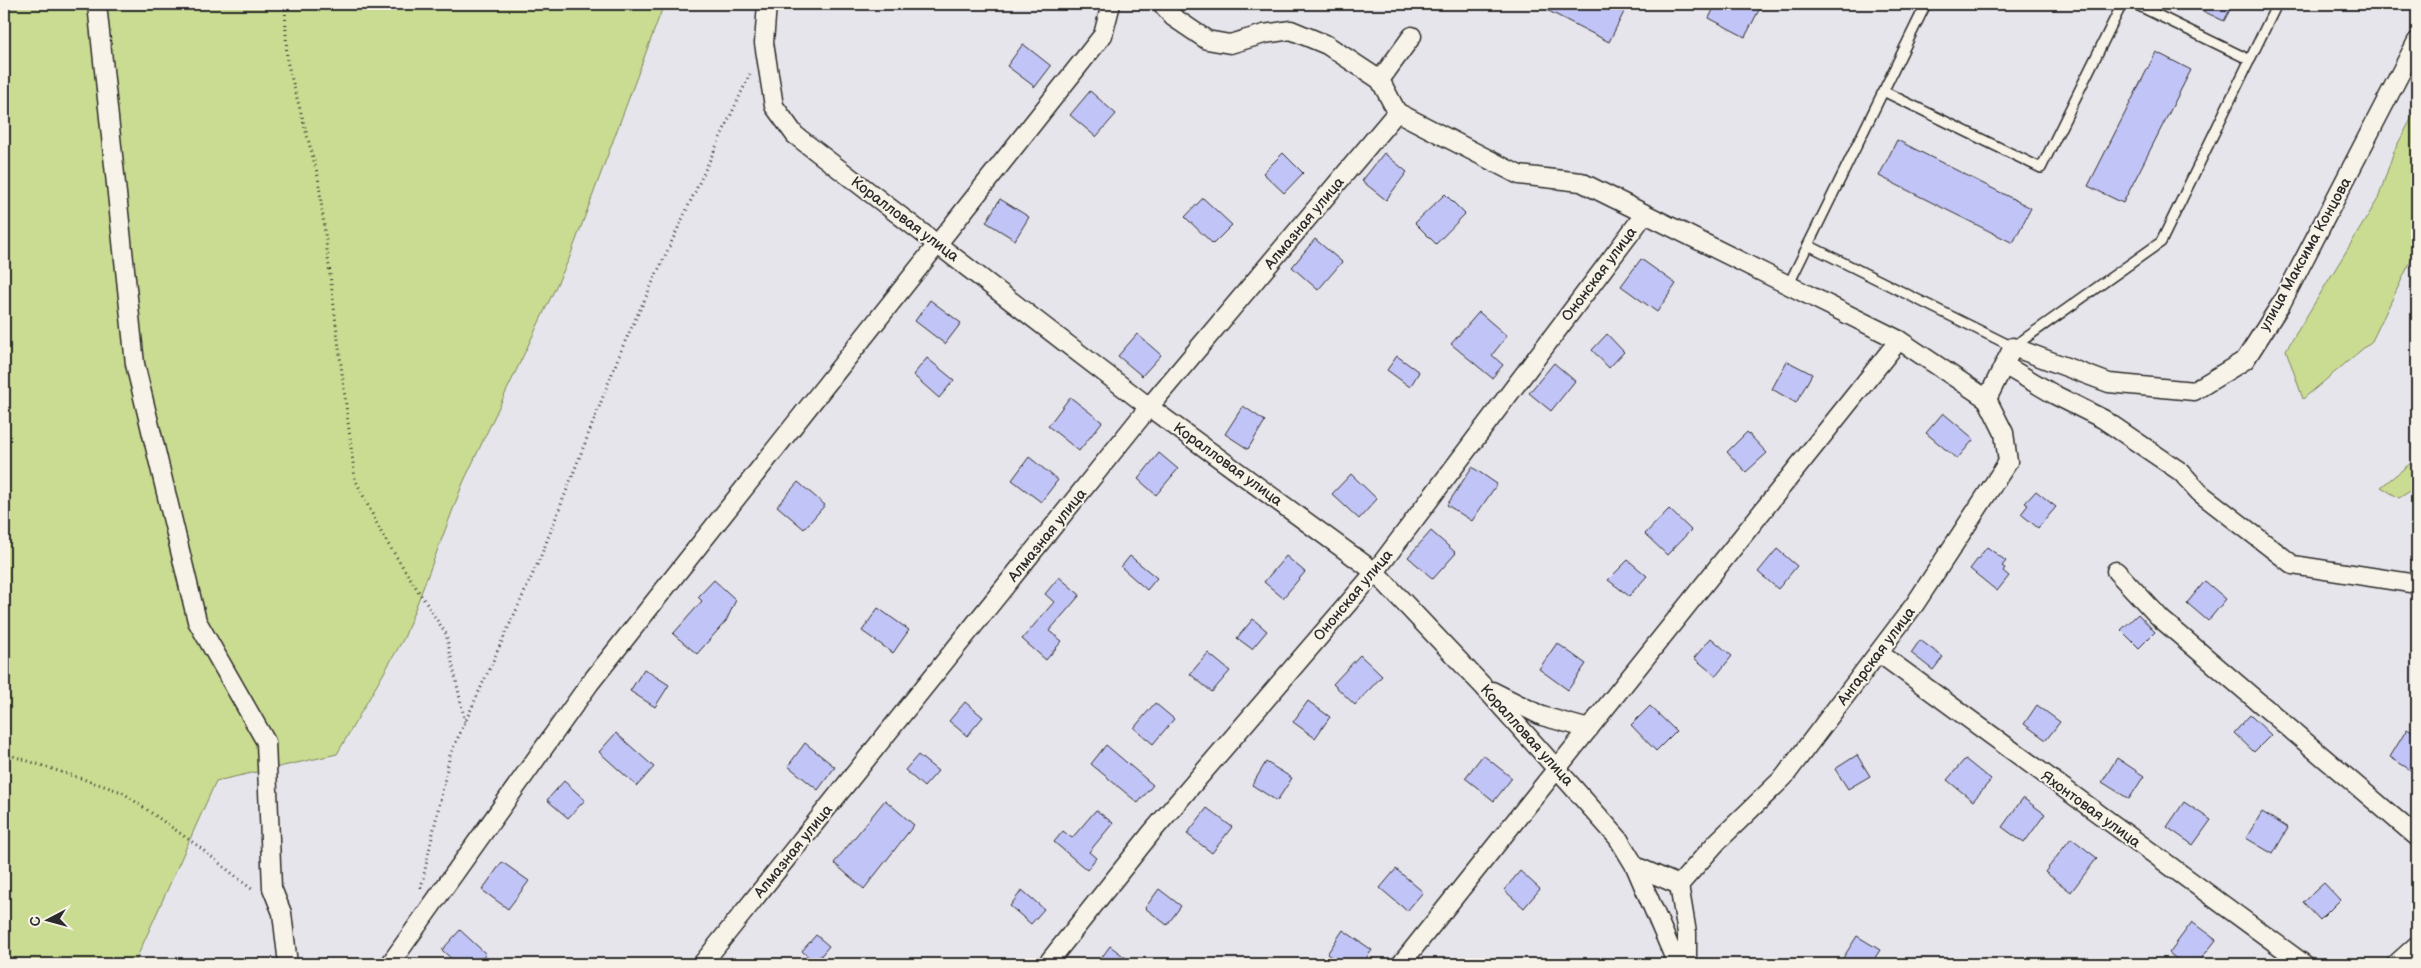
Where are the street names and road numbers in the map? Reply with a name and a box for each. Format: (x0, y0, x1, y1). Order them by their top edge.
street label: Коралловая улица (847, 173, 963, 266)
street label: Алмазная улица (1260, 173, 1349, 274)
street label: улица Максима Концова (2255, 174, 2356, 334)
street label: Ононская улица (1558, 223, 1641, 325)
street label: Коралловая улица (1169, 418, 1286, 510)
street label: Алмазная улица (1003, 485, 1091, 587)
street label: Ононская улица (1310, 546, 1397, 645)
street label: Ангарская улица (1833, 603, 1920, 710)
street label: Коралловая улица (1476, 681, 1577, 790)
street label: Яхонтовая улица (2037, 767, 2144, 852)
street label: Алмазная улица (749, 801, 837, 903)

